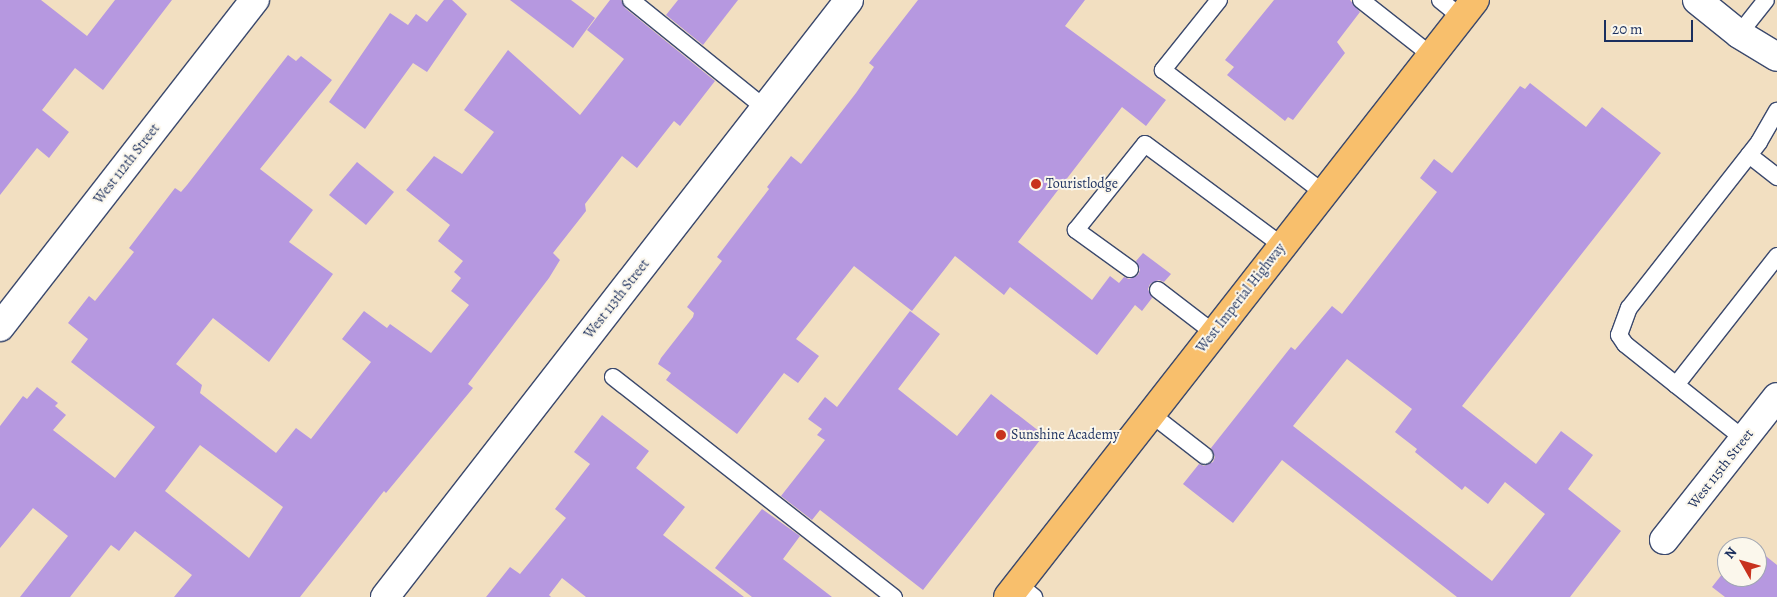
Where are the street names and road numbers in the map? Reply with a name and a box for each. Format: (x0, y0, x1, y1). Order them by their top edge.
street label: West 112th Street (91, 121, 163, 207)
street label: West Imperial Highway (1193, 240, 1289, 356)
street label: West 113th Street (581, 256, 653, 342)
street label: West 115th Street (1685, 426, 1757, 512)

